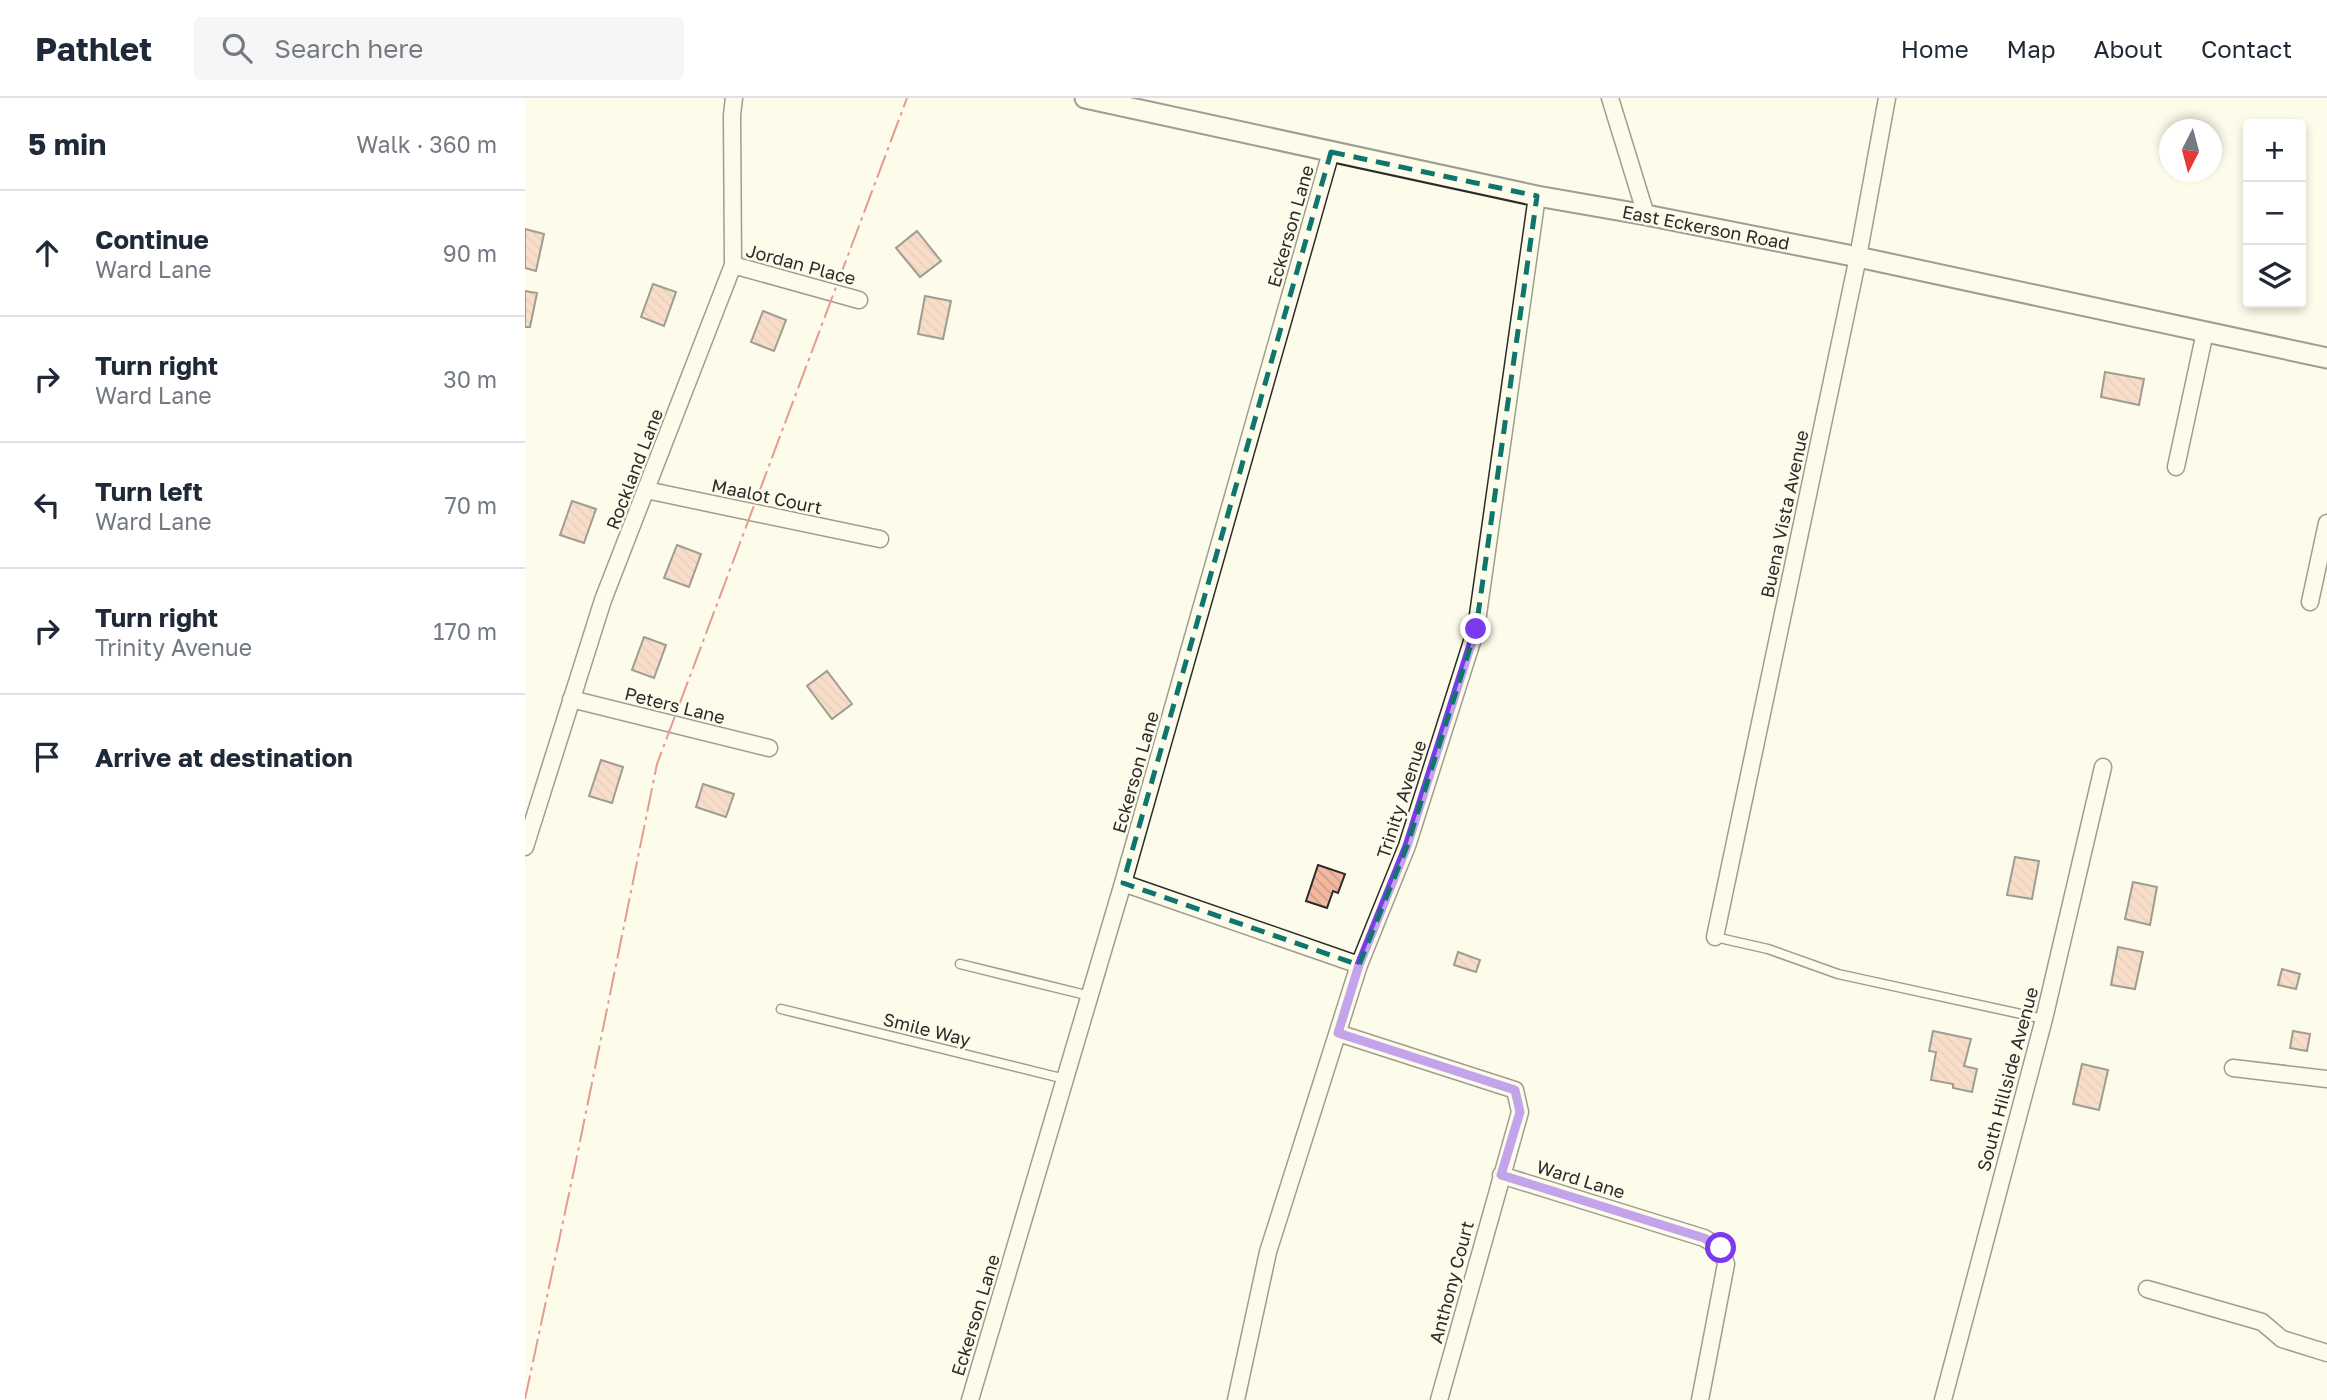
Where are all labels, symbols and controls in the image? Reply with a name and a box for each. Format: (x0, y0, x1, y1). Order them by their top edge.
search box (194, 17, 684, 80)
text: Pathlet (35, 29, 152, 68)
icon: search (218, 29, 256, 67)
text: Search here (274, 33, 423, 64)
text: Home (1901, 34, 1969, 63)
text: Map (2007, 34, 2056, 63)
text: About (2094, 34, 2163, 63)
text: Contact (2201, 34, 2292, 63)
north arrow (2159, 119, 2222, 182)
map controls (2243, 119, 2306, 308)
button: + (2243, 119, 2306, 182)
text: 5 min (28, 126, 106, 162)
text: Walk · 360 m (356, 130, 497, 158)
street label: Eckerson Lane (1262, 162, 1318, 290)
button: − (2243, 182, 2306, 245)
street label: East Eckerson Road (1620, 200, 1792, 254)
text: Continue (95, 224, 209, 255)
icon: ahead (28, 234, 66, 272)
text: 90 m (443, 239, 497, 267)
street label: Jordan Place (744, 239, 858, 289)
button: layers (2243, 245, 2306, 308)
text: Ward Lane (95, 255, 212, 283)
text: Turn right (95, 350, 218, 381)
icon: right (28, 360, 66, 398)
text: 30 m (443, 365, 497, 393)
text: Ward Lane (95, 381, 212, 409)
street label: Rockland Lane (601, 406, 667, 532)
street label: Buena Vista Avenue (1755, 428, 1813, 600)
street label: Maalot Court (710, 474, 824, 518)
text: Turn left (95, 476, 203, 507)
icon: left (28, 486, 66, 524)
text: 70 m (444, 491, 497, 519)
text: Ward Lane (95, 507, 212, 535)
text: Turn right (95, 602, 218, 633)
icon: right (28, 612, 66, 650)
route end (1460, 613, 1491, 644)
text: 170 m (433, 617, 497, 645)
text: Trinity Avenue (95, 633, 252, 661)
street label: Peters Lane (622, 682, 728, 728)
street label: Eckerson Lane (1107, 708, 1163, 836)
street label: Trinity Avenue (1372, 737, 1430, 861)
icon: arrive (28, 738, 66, 776)
text: Arrive at destination (95, 742, 353, 773)
street label: South Hillside Avenue (1972, 984, 2042, 1174)
street label: Smile Way (881, 1008, 973, 1050)
street label: Ward Lane (1534, 1155, 1628, 1203)
street label: Anthony Court (1424, 1218, 1478, 1346)
route start (1705, 1232, 1736, 1263)
street label: Eckerson Lane (946, 1252, 1004, 1378)

